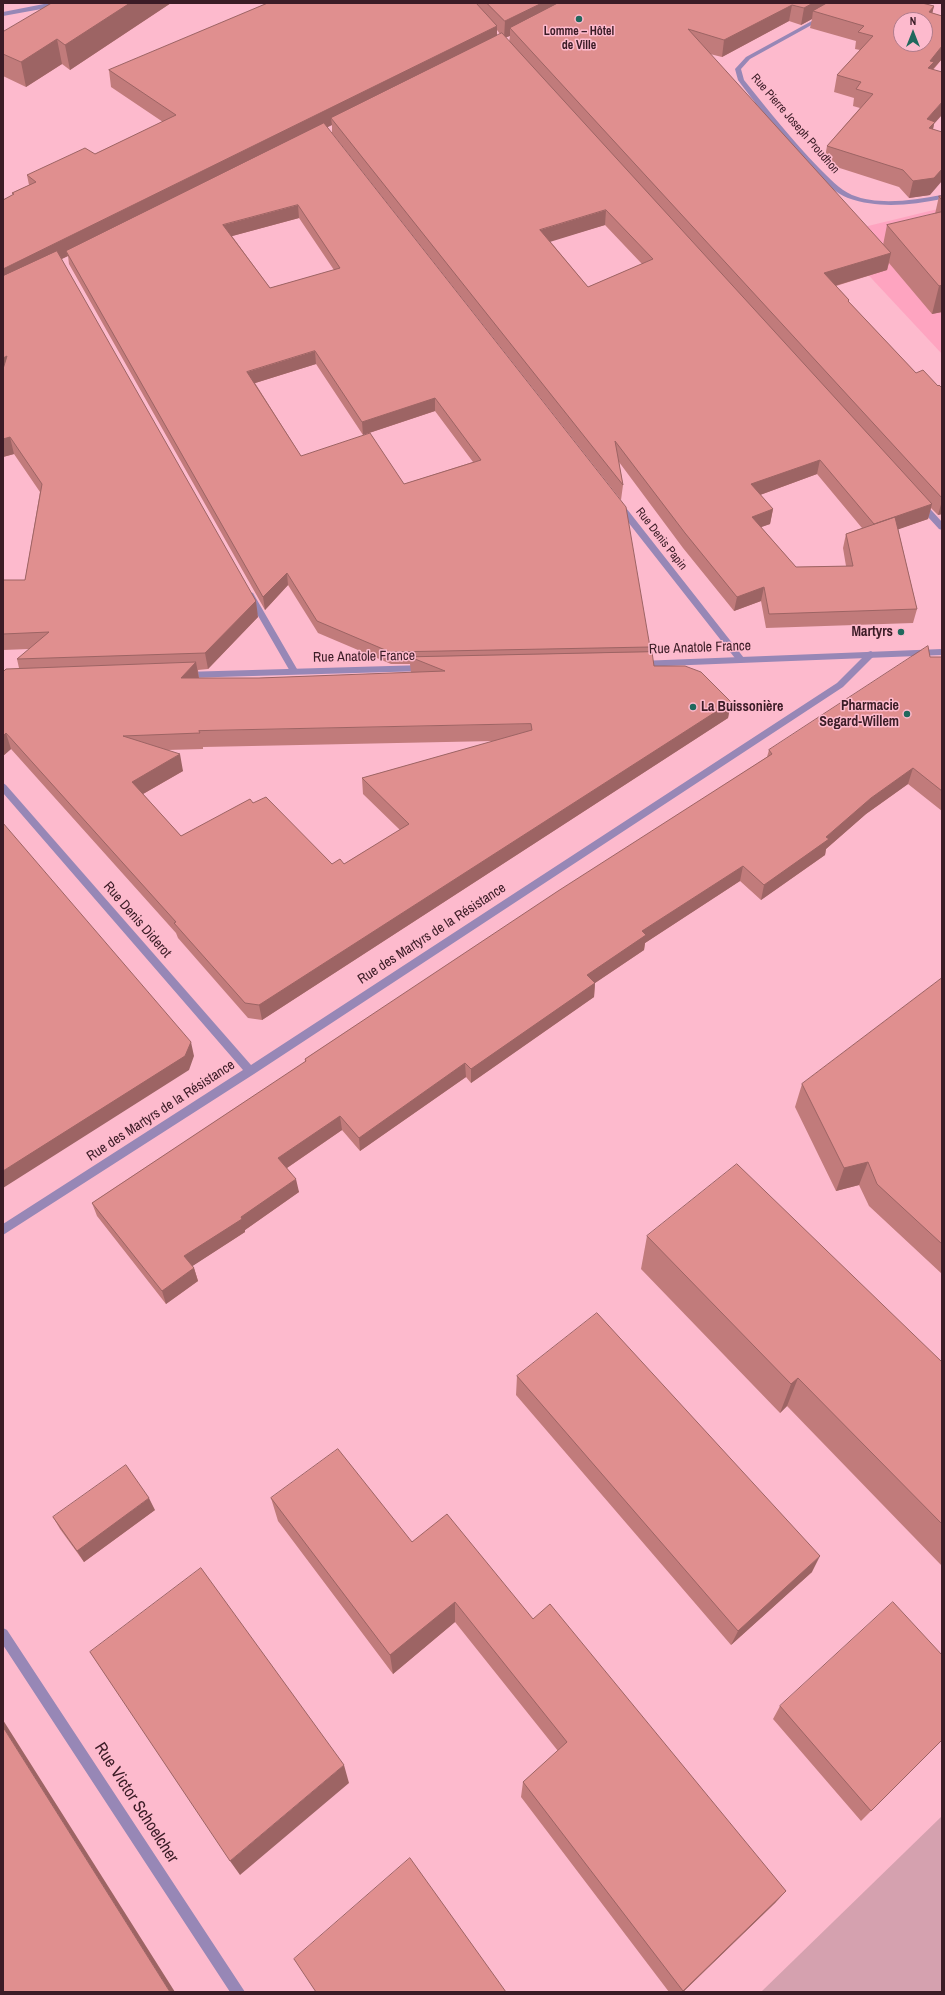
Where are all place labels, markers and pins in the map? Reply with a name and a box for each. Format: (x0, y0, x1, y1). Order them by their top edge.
marker: Lomme – Hôtel de Ville (574, 14, 584, 24)
place label: Lomme – Hôtel de Ville (544, 25, 614, 53)
place label: Martyrs (852, 624, 893, 640)
marker: Martyrs (896, 627, 906, 637)
place label: Pharmacie Segard-Willem (819, 698, 899, 730)
place label: La Buissonière (701, 699, 783, 715)
marker: La Buissonière (688, 702, 698, 712)
marker: Pharmacie Segard-Willem (902, 709, 912, 719)

